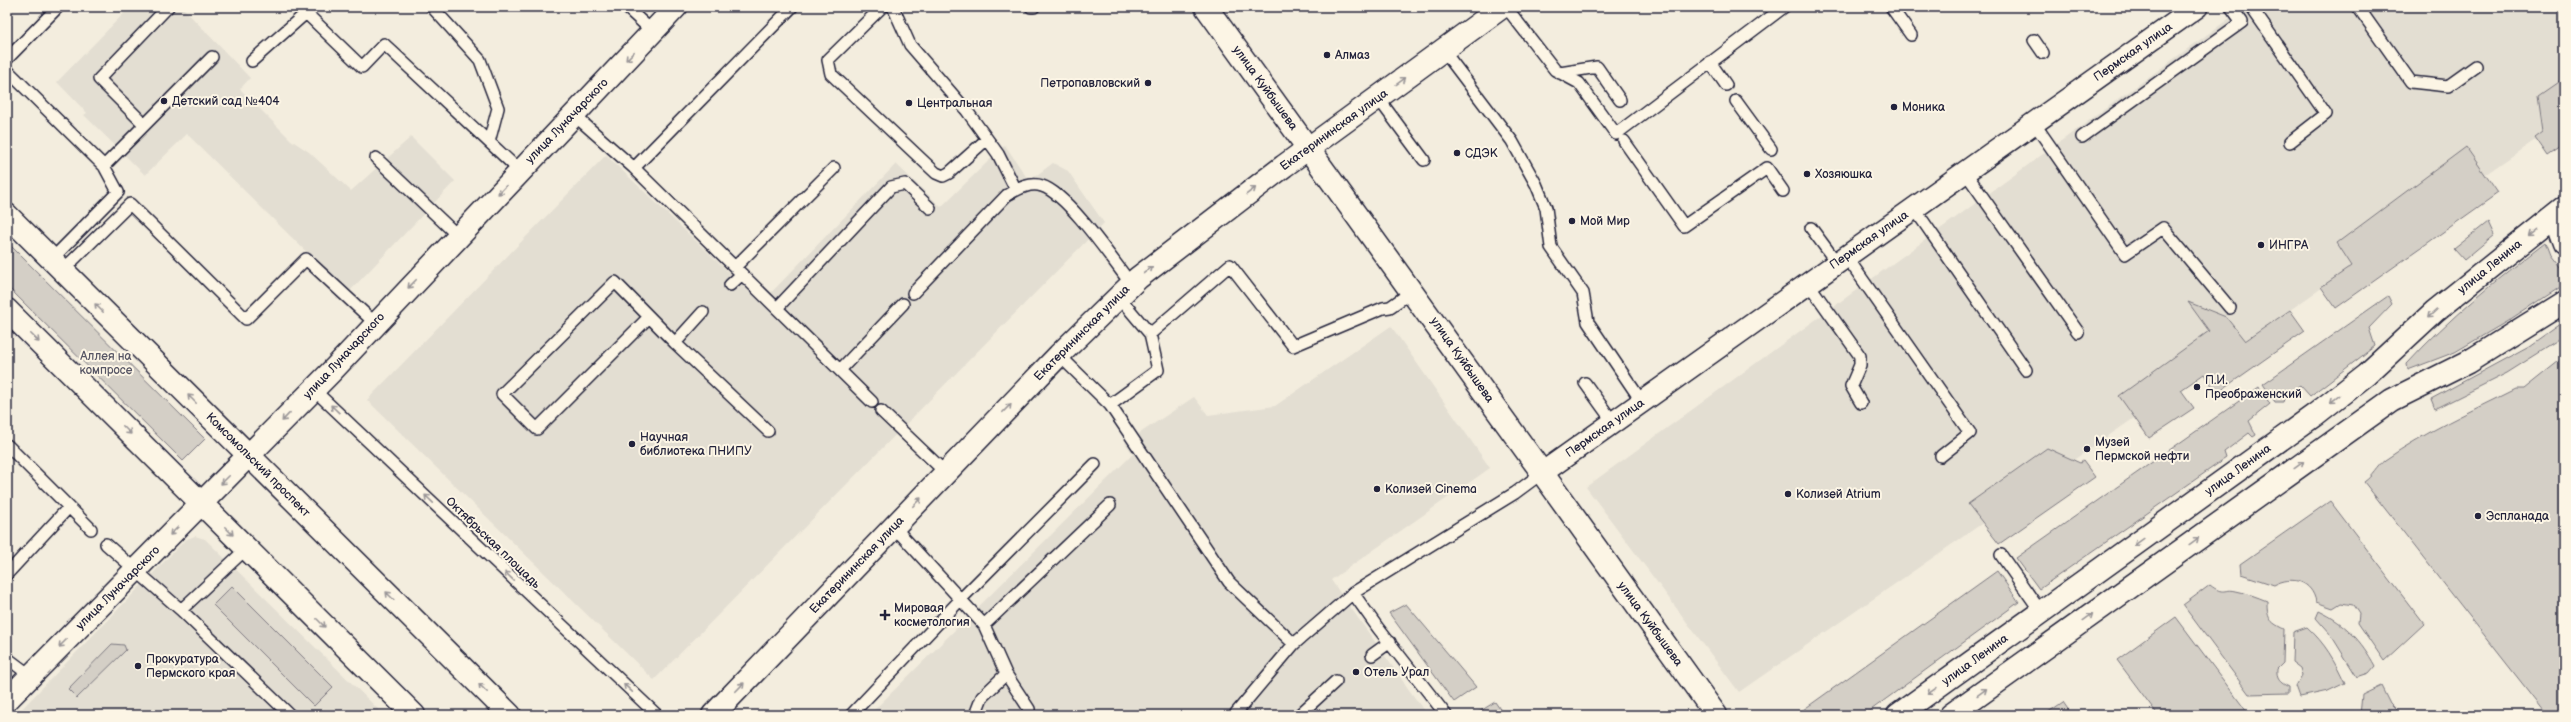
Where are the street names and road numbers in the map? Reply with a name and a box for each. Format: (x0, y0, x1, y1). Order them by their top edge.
street label: Пермская улица (2091, 19, 2175, 85)
street label: улица Куйбышева (1229, 43, 1301, 133)
street label: улица Луначарского (523, 75, 611, 167)
street label: Екатерининская улица (1277, 86, 1391, 174)
street label: Пермская улица (1827, 207, 1911, 273)
street label: улица Ленина (2455, 237, 2525, 297)
street label: Екатерининская улица (1031, 282, 1133, 384)
street label: улица Луначарского (300, 310, 388, 402)
street label: улица Куйбышева (1427, 314, 1497, 406)
street label: Пермская улица (1563, 395, 1647, 461)
street label: Комсомольский проспект (203, 410, 314, 521)
street label: улица Ленина (2202, 441, 2274, 499)
street label: Октябрьская площадь (443, 494, 544, 592)
street label: Екатерининская улица (807, 513, 907, 617)
street label: улица Луначарского (73, 543, 163, 633)
street label: улица Куйбышева (1614, 579, 1686, 669)
street label: улица Ленина (1939, 631, 2011, 689)

